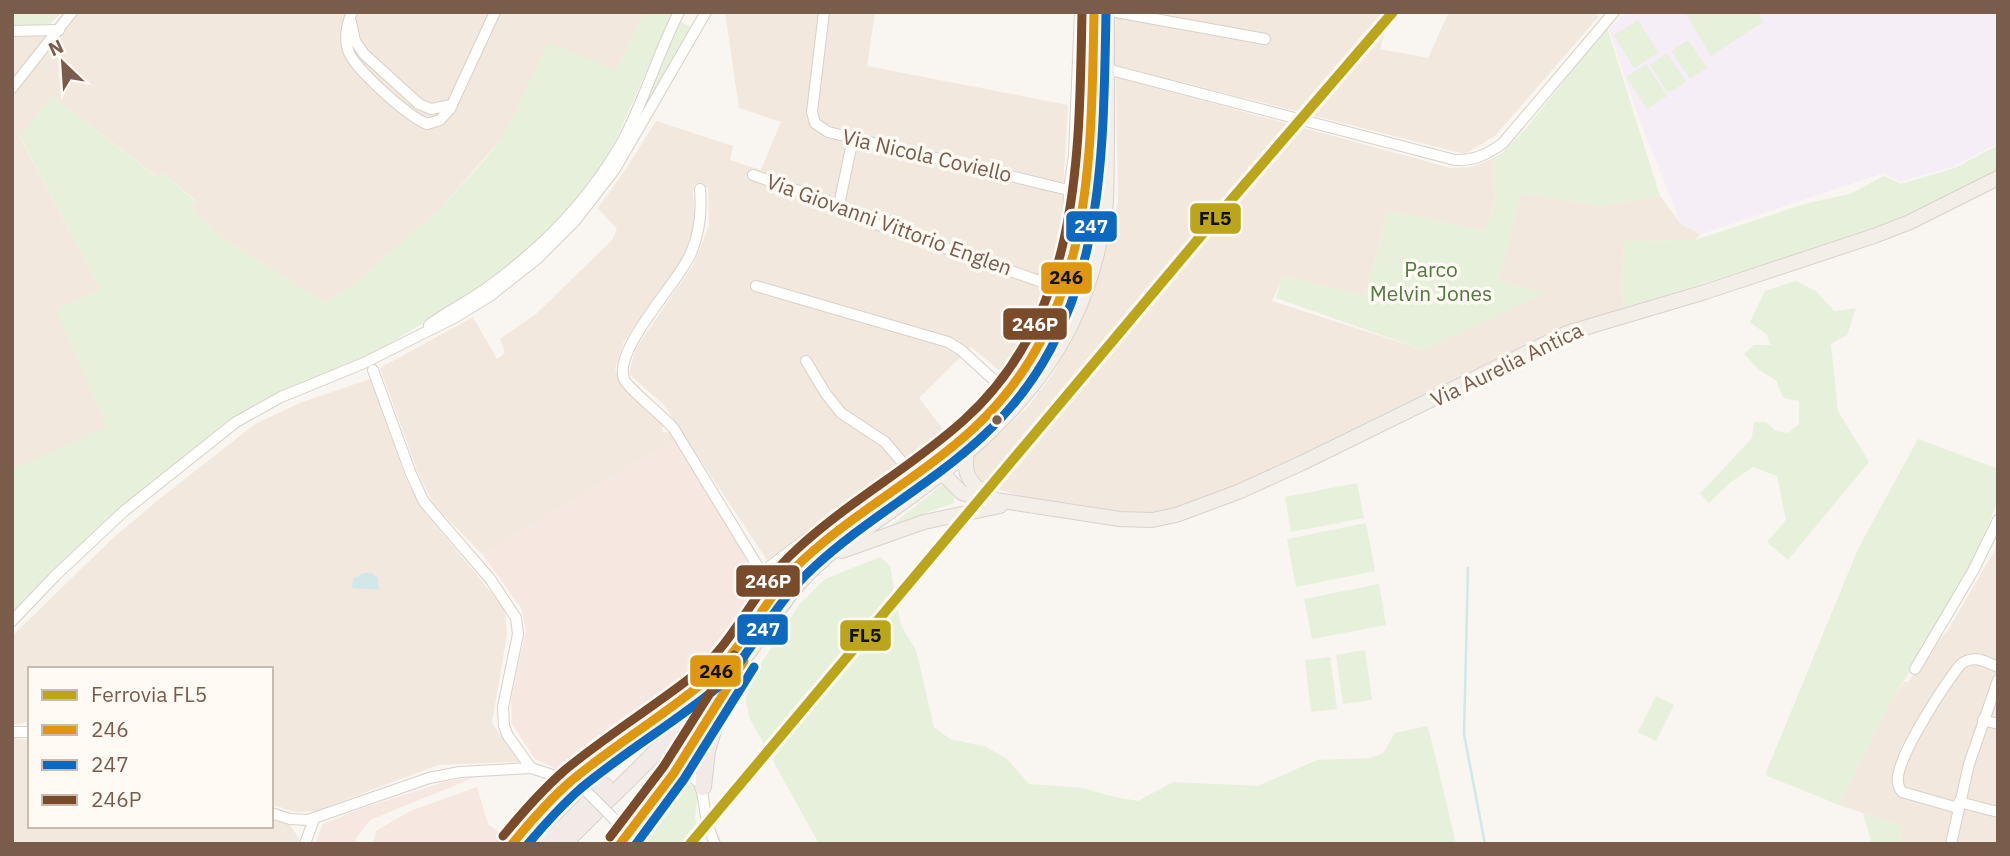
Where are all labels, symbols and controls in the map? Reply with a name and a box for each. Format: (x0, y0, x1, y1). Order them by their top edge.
north arrow (28, 28, 98, 98)
text: N (45, 34, 67, 61)
street label: Via Nicola Coviello (840, 122, 1015, 188)
street label: Via Giovanni Vittorio Englen (763, 167, 1016, 282)
line badge: FL5 (1189, 202, 1242, 235)
text: FL5 (1199, 206, 1231, 230)
line badge: 247 (1065, 210, 1118, 243)
text: 247 (1074, 214, 1108, 238)
park label: Parco Melvin Jones (1370, 255, 1492, 307)
line badge: 246 (1040, 261, 1093, 295)
text: 246 (1049, 265, 1083, 289)
line badge: 246P (1002, 307, 1068, 341)
text: 246P (1012, 312, 1058, 336)
street label: Via Aurelia Antica (1426, 315, 1587, 413)
unlabelled marker (990, 413, 1004, 427)
line badge: 246P (735, 564, 801, 598)
text: 246P (745, 569, 791, 593)
line badge: 247 (736, 613, 789, 646)
text: 247 (746, 617, 780, 641)
line badge: FL5 (839, 619, 892, 652)
text: FL5 (849, 623, 881, 647)
line badge: 246 (689, 654, 742, 688)
text: 246 (699, 659, 733, 683)
legend (28, 667, 273, 828)
text: Ferrovia FL5 (91, 680, 207, 708)
text: 246 (91, 715, 129, 743)
text: 247 (91, 750, 129, 778)
text: 246P (91, 785, 142, 813)

